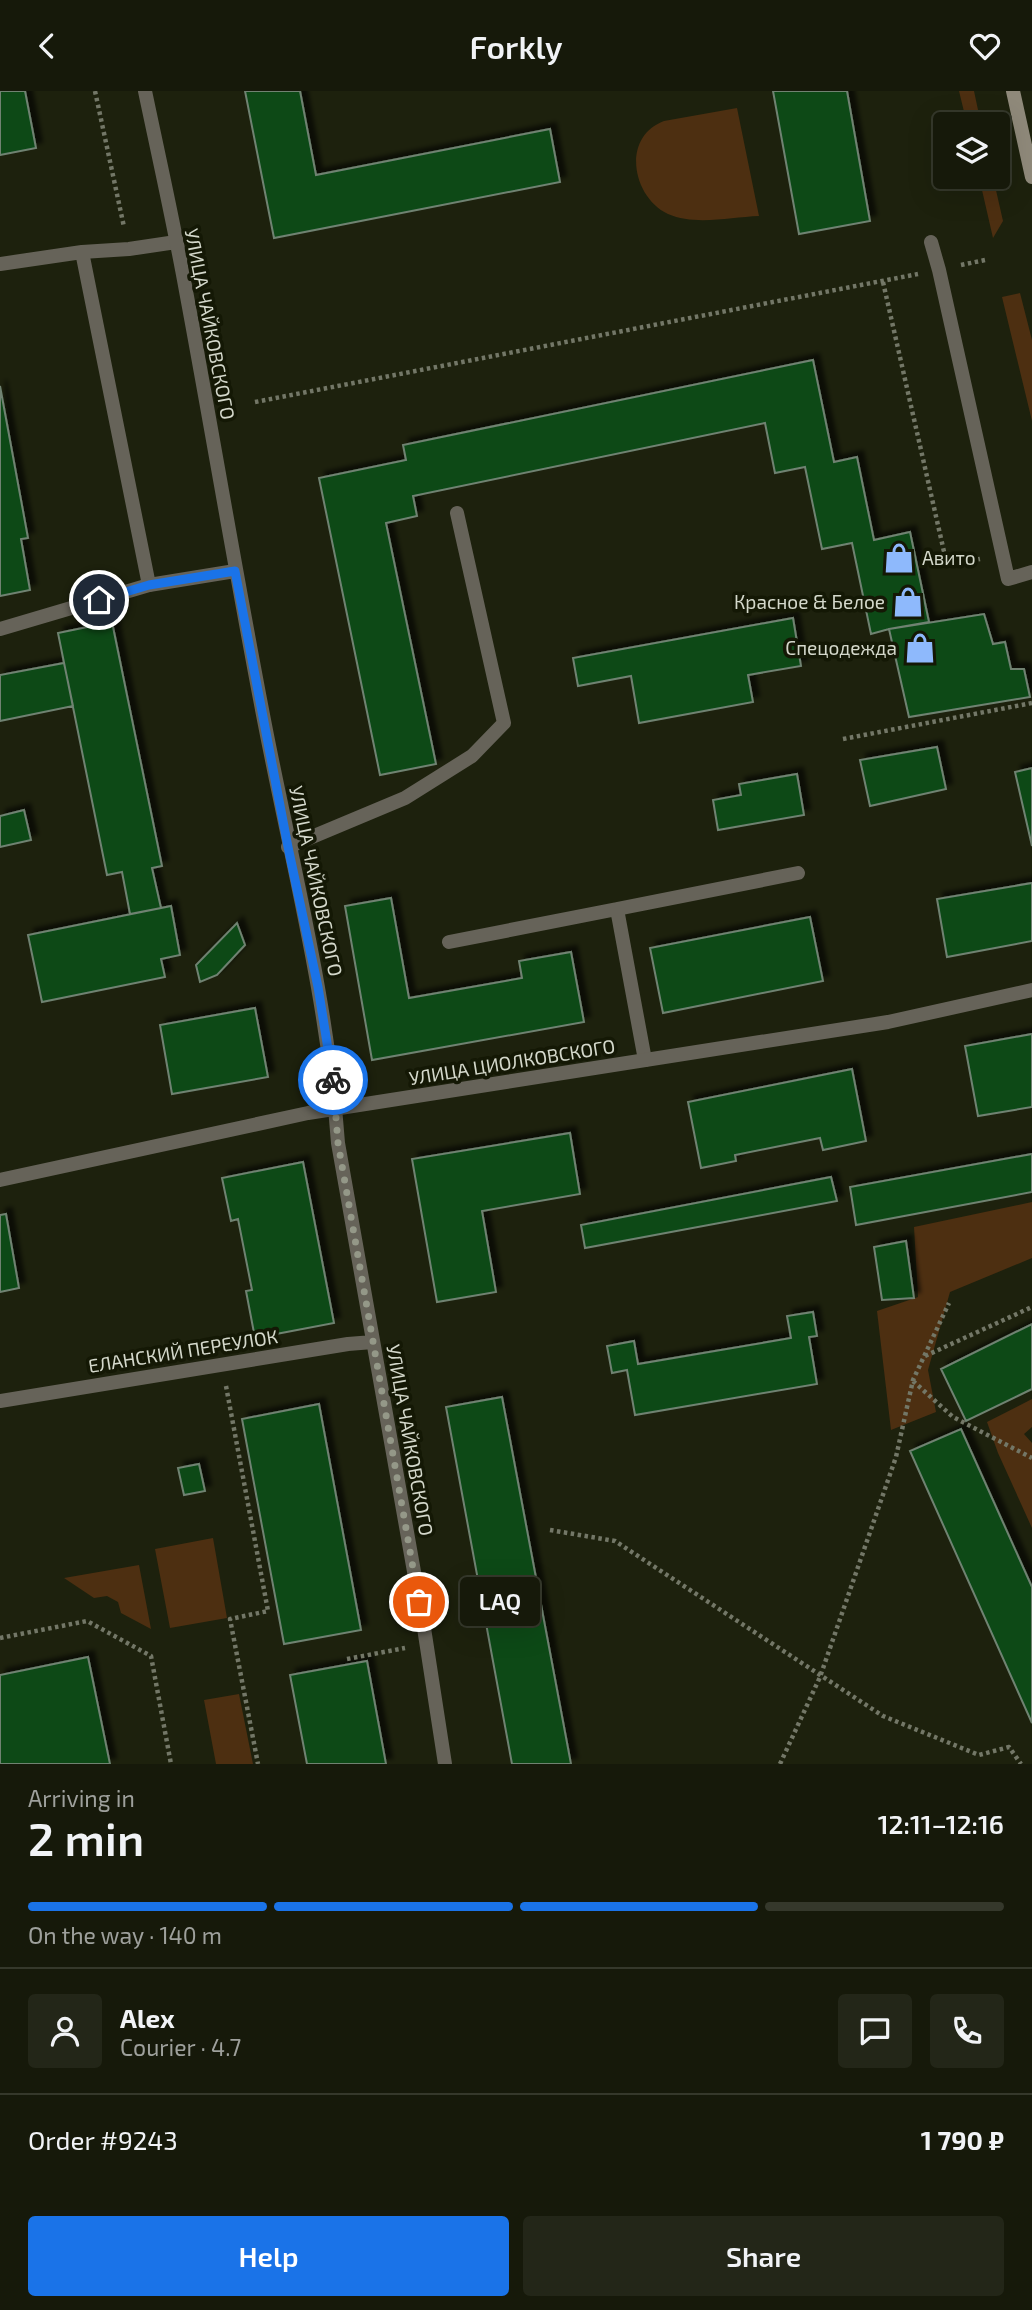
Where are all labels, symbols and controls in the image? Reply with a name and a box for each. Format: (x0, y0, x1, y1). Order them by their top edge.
icon: back (28, 27, 66, 65)
text: Forkly (469, 27, 563, 65)
icon: heart (966, 27, 1004, 65)
map controls (933, 112, 1010, 189)
button: layers (933, 112, 1010, 189)
street label: УЛИЦА ЧАЙКОВСКОГО (181, 226, 240, 421)
shop icon: Авито (882, 541, 916, 575)
place label: Авито (922, 546, 976, 569)
pin (69, 570, 129, 630)
icon: home (80, 581, 118, 619)
shop icon: Красное & Белое (891, 585, 925, 619)
place label: Красное & Белое (734, 590, 885, 613)
shop icon: Спецодежда (903, 631, 937, 665)
place label: Спецодежда (785, 636, 897, 659)
street label: УЛИЦА ЧАЙКОВСКОГО (285, 784, 348, 978)
street label: УЛИЦА ЦИОЛКОВСКОГО (407, 1034, 617, 1089)
courier (298, 1045, 368, 1115)
icon: bike (314, 1061, 352, 1099)
street label: ЕЛАНСКИЙ ПЕРЕУЛОК (86, 1324, 279, 1377)
street label: УЛИЦА ЧАЙКОВСКОГО (382, 1342, 439, 1537)
pin (389, 1572, 449, 1632)
callout: LAQ (461, 1577, 542, 1627)
icon: bag (400, 1583, 438, 1621)
text: LAQ (479, 1587, 521, 1615)
text: Arriving in (28, 1784, 135, 1812)
text: 12:11–12:16 (878, 1808, 1004, 1839)
text: 2 min (28, 1810, 144, 1865)
text: On the way · 140 m (28, 1921, 222, 1949)
button: person (28, 1994, 102, 2068)
button: chat (838, 1994, 912, 2068)
button: phone (930, 1994, 1004, 2068)
text: Alex (120, 2002, 175, 2033)
text: Courier · 4.7 (120, 2033, 241, 2061)
text: Order #9243 (28, 2124, 178, 2155)
text: 1 790 ₽ (921, 2124, 1004, 2155)
button: Help (28, 2216, 509, 2296)
button: Share (523, 2216, 1004, 2296)

